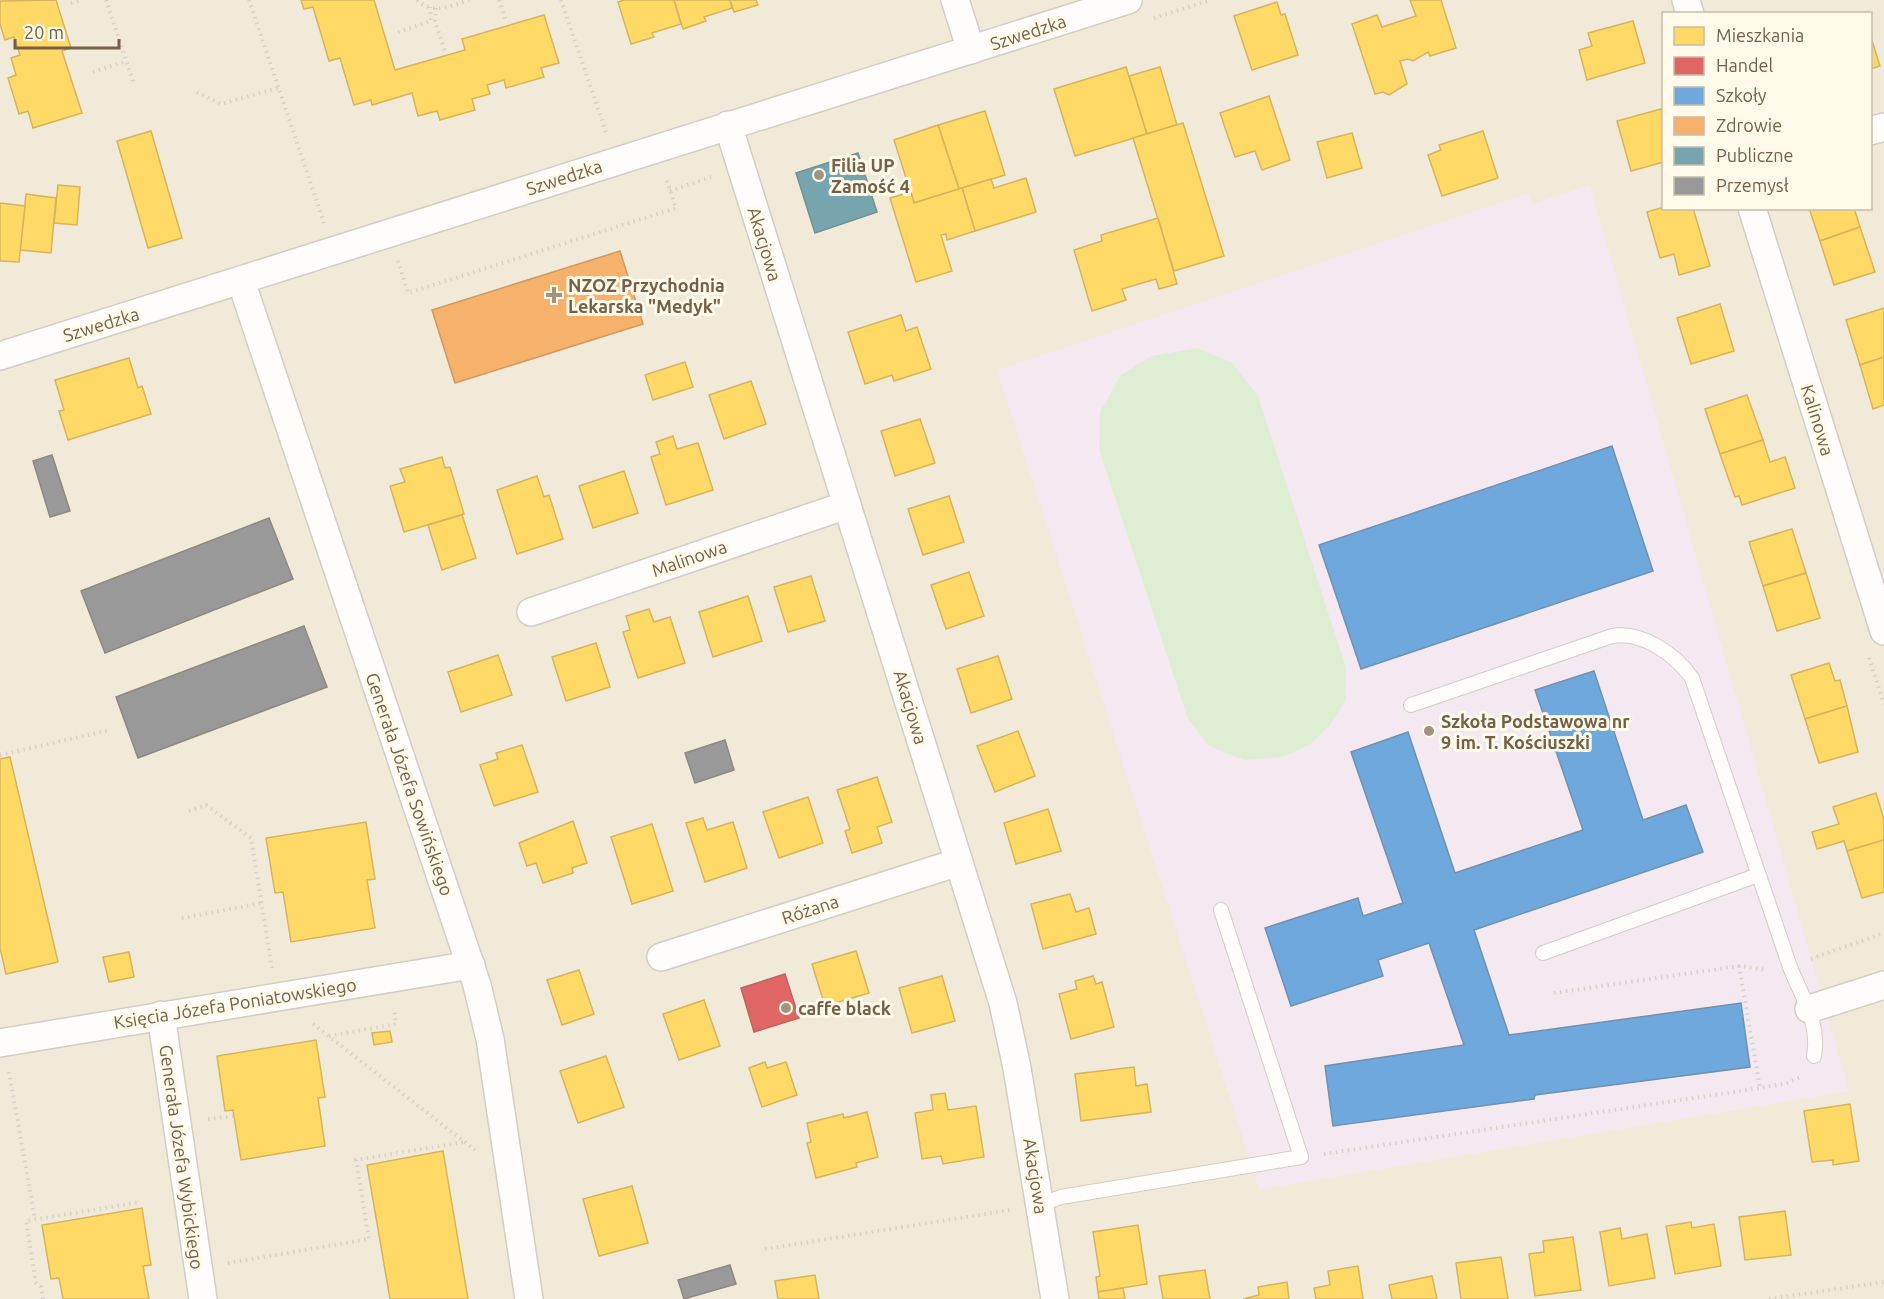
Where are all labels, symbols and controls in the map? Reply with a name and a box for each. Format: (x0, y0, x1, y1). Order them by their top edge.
street label: Szwedzka (987, 10, 1069, 54)
scale bar (15, 12, 118, 50)
legend (1662, 12, 1872, 210)
text: 20 m (24, 22, 64, 42)
text: Mieszkania (1716, 25, 1804, 45)
text: Handel (1716, 55, 1774, 75)
text: Szkoły (1716, 85, 1767, 105)
text: Zdrowie (1716, 115, 1782, 135)
text: Publiczne (1716, 145, 1794, 165)
street label: Szwedzka (523, 155, 605, 199)
place label: Filia UP Zamość 4 (831, 155, 910, 196)
marker: Filia UP Zamość 4 (812, 168, 826, 182)
text: Przemysł (1716, 175, 1789, 195)
street label: Akacjowa (744, 205, 786, 283)
place label: NZOZ Przychodnia Lekarska "Medyk" (568, 275, 725, 316)
marker: NZOZ Przychodnia Lekarska "Medyk" (545, 286, 563, 304)
street label: Szwedzka (60, 303, 142, 345)
street label: Kalinowa (1798, 382, 1838, 458)
street label: Malinowa (649, 536, 729, 580)
street label: Akacjowa (890, 668, 932, 746)
street label: Generała Józefa Sowińskiego (362, 670, 458, 898)
place label: Szkoła Podstawowa nr 9 im. T. Kościuszki (1441, 711, 1630, 752)
marker: Szkoła Podstawowa nr 9 im. T. Kościuszki (1422, 724, 1436, 738)
street label: Różana (779, 890, 841, 928)
street label: Księcia Józefa Poniatowskiego (112, 974, 358, 1032)
place label: caffe black (798, 998, 891, 1018)
marker: caffe black (779, 1001, 793, 1015)
street label: Generała Józefa Wybickiego (156, 1043, 208, 1271)
street label: Akacjowa (1020, 1137, 1052, 1215)

